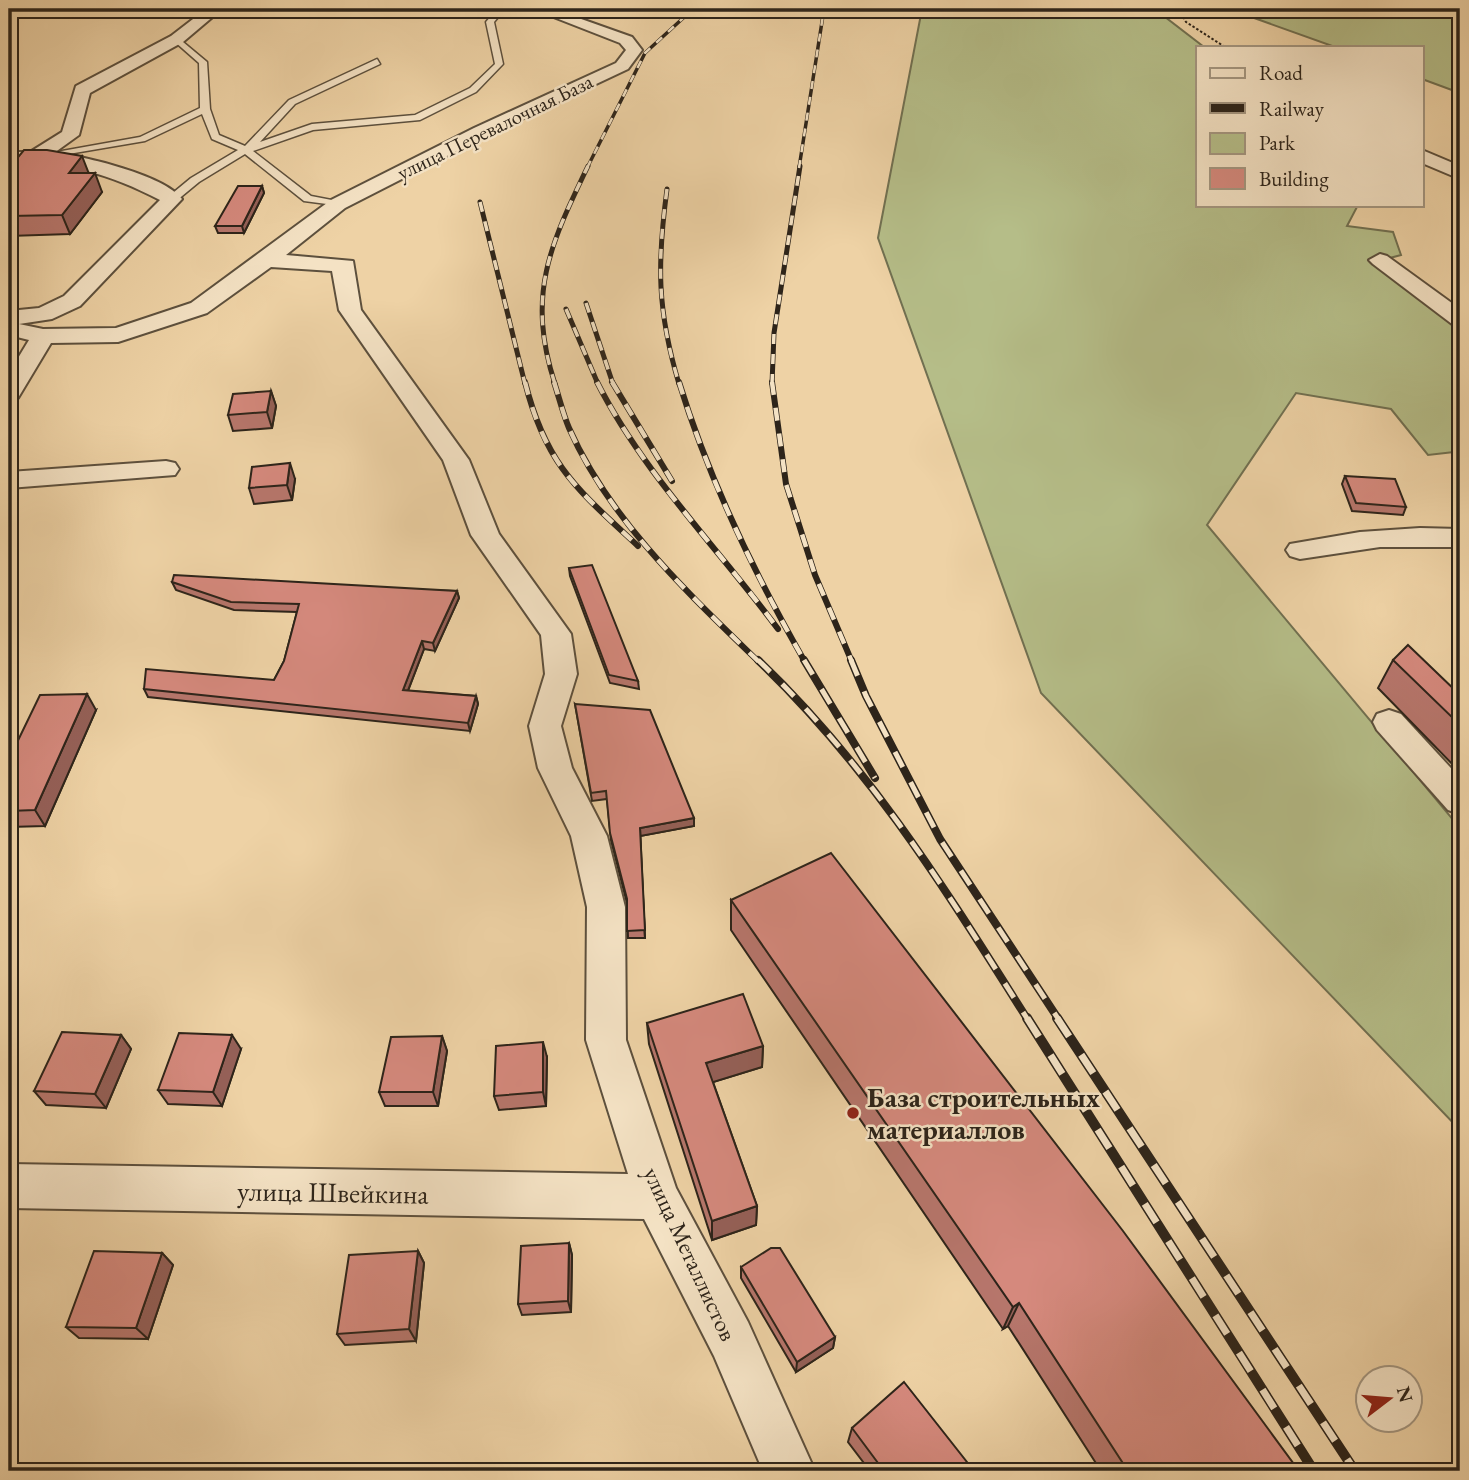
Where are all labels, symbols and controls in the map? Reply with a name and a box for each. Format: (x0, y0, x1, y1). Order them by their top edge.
legend (1196, 46, 1424, 206)
text: Road (1259, 59, 1303, 86)
street label: улица Перевалочная База (392, 67, 598, 186)
text: Railway (1259, 95, 1325, 122)
text: Park (1259, 129, 1296, 156)
text: Building (1259, 165, 1329, 192)
place label: База cтроительных материаллов (867, 1079, 1100, 1147)
marker: База cтроительных материаллов (845, 1105, 861, 1121)
street label: улица Металлистов (637, 1162, 744, 1346)
street label: улица Швейкина (237, 1172, 430, 1212)
north arrow (1354, 1364, 1424, 1434)
text: N (1391, 1384, 1419, 1406)

